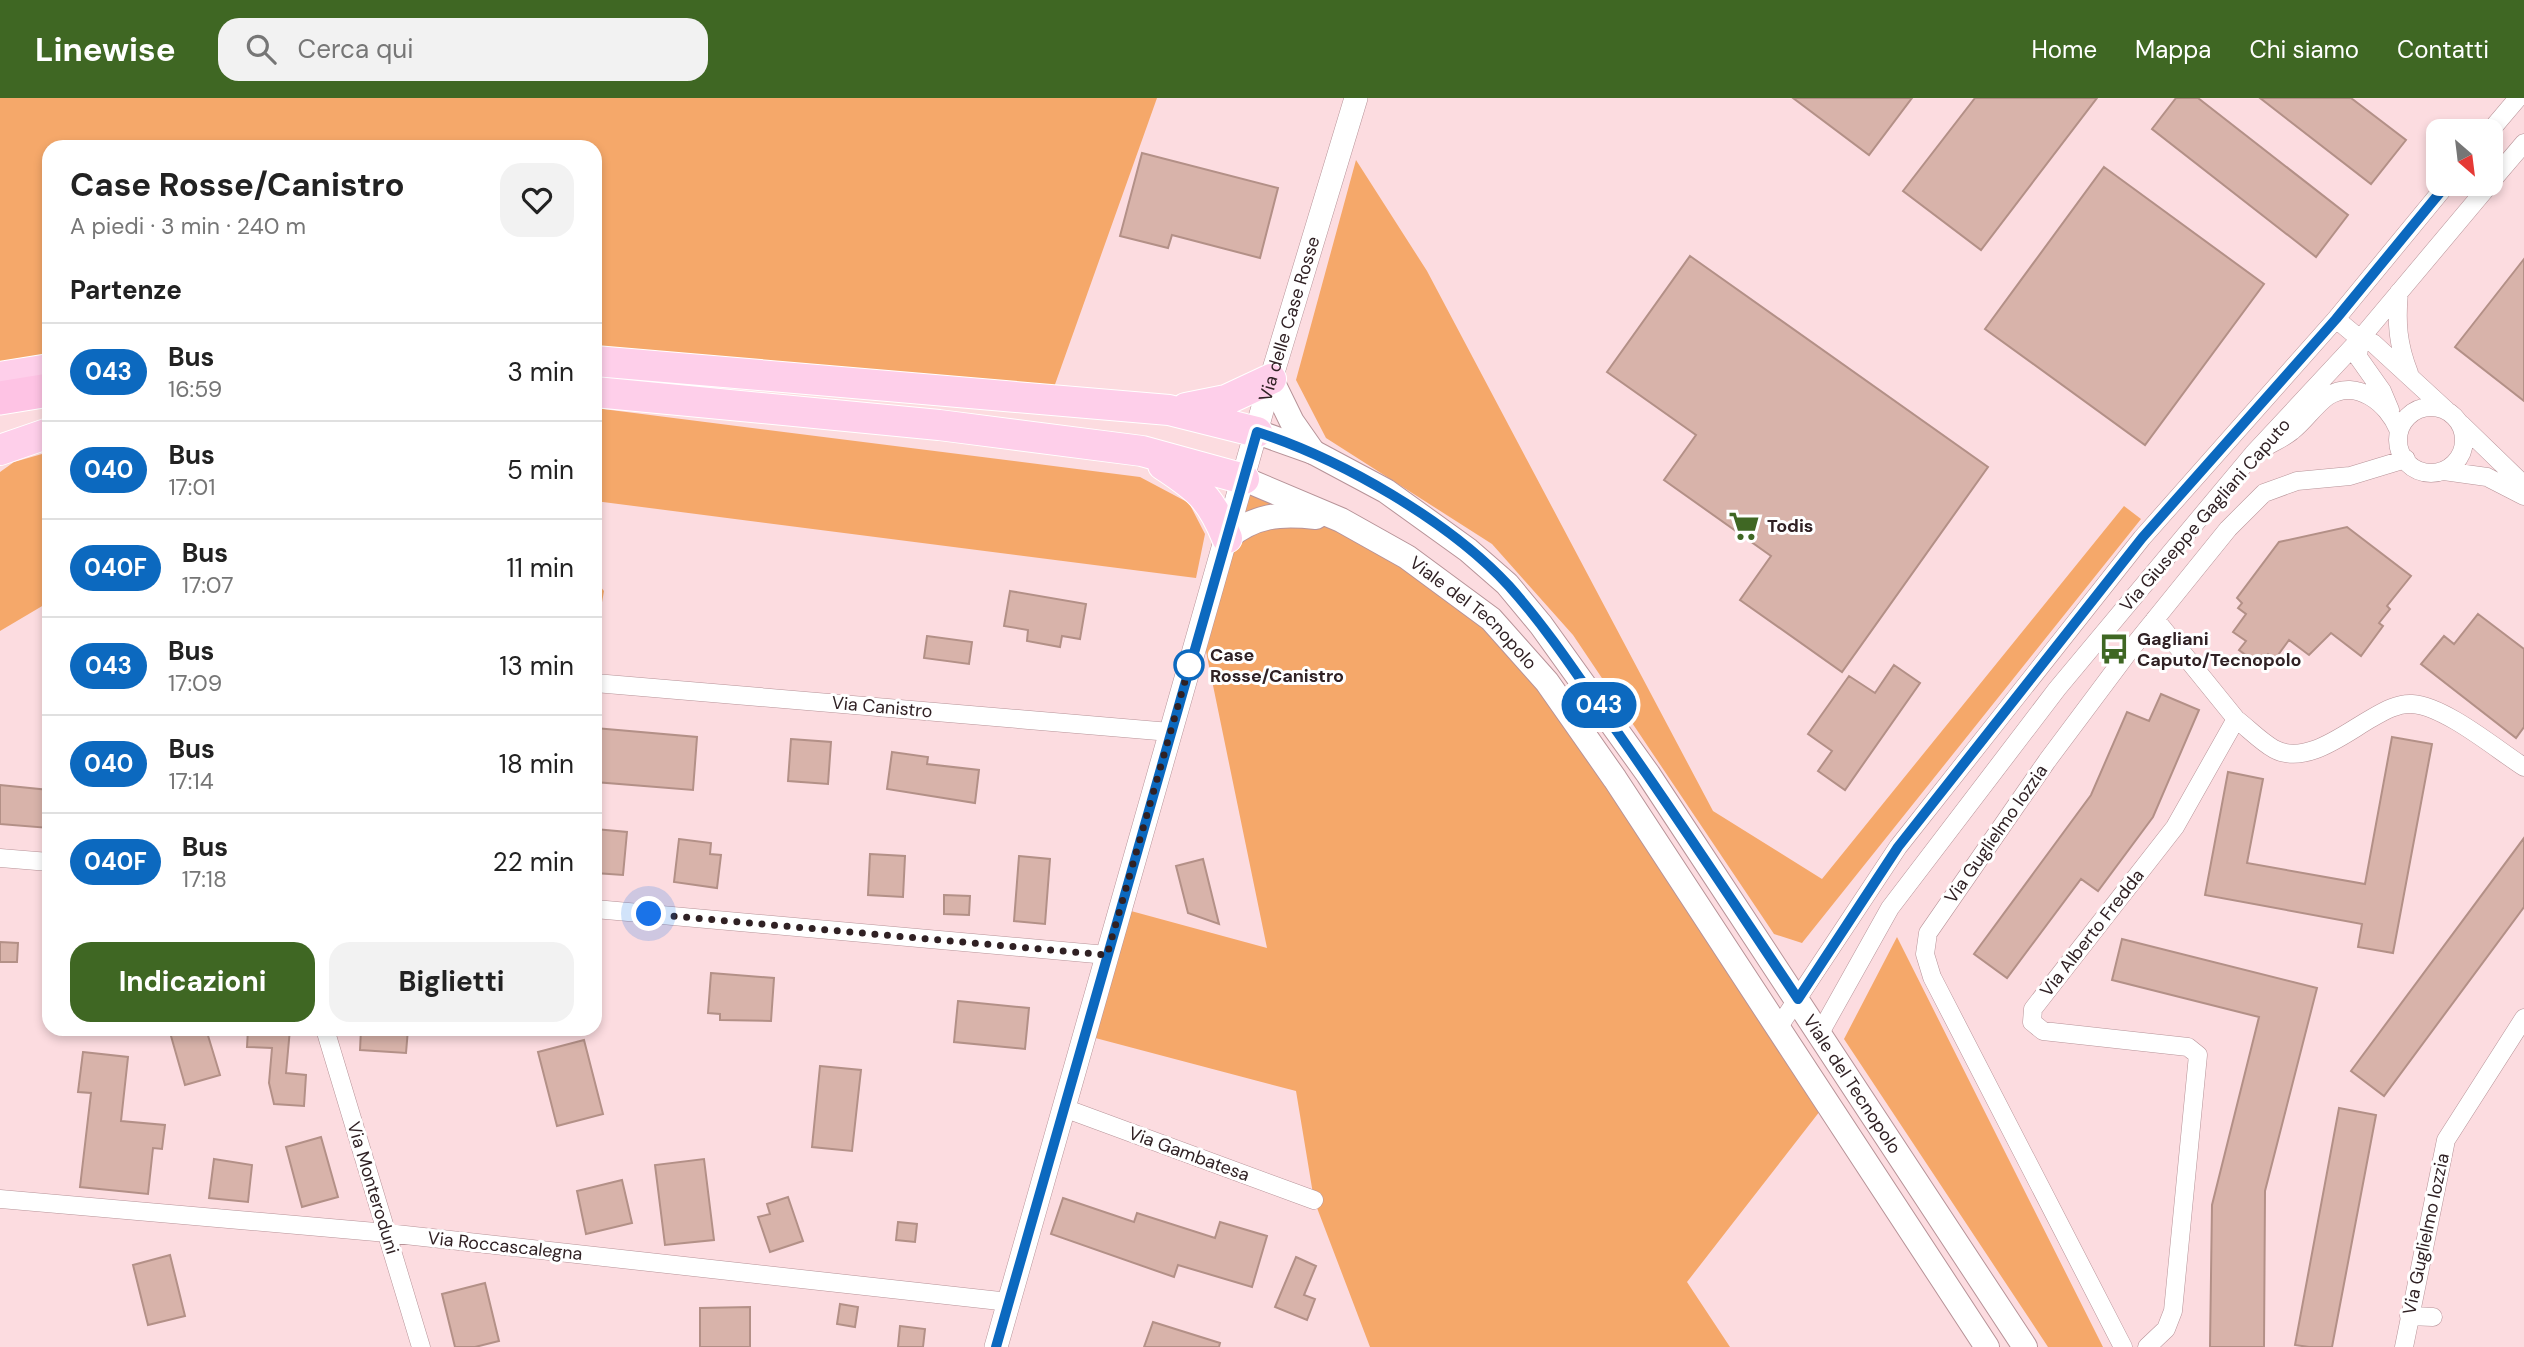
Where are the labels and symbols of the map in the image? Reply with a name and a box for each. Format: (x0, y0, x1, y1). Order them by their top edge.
north arrow (2426, 119, 2502, 196)
street label: Via delle Case Rosse (1253, 233, 1325, 404)
street label: Via Giuseppe Gagliani Caputo (2114, 413, 2296, 617)
supermarket icon: Todis (1727, 509, 1761, 543)
place label: Todis (1767, 514, 1813, 538)
street label: Viale del Tecnopolo (1405, 551, 1542, 675)
place label: Gagliani Caputo/Tecnopolo (2137, 627, 2302, 672)
bus stop icon: Gagliani Caputo/Tecnopolo (2097, 632, 2131, 666)
place label: Case Rosse/Canistro (1210, 643, 1344, 688)
marker: Case Rosse/Canistro (1174, 650, 1204, 680)
line badge: 043 (1559, 682, 1639, 728)
street label: Via Canistro (831, 691, 933, 723)
street label: Via Guglielmo Iozzia (1939, 760, 2053, 908)
street label: Via Alberto Fredda (2035, 864, 2149, 1002)
your location (631, 896, 666, 931)
street label: Viale del Tecnopolo (1797, 1010, 1907, 1159)
street label: Via Monteroduni (341, 1119, 405, 1257)
street label: Via Gambatesa (1125, 1121, 1253, 1187)
street label: Via Guglielmo Iozzia (2397, 1151, 2455, 1317)
street label: Via Roccascalegna (426, 1226, 584, 1266)

